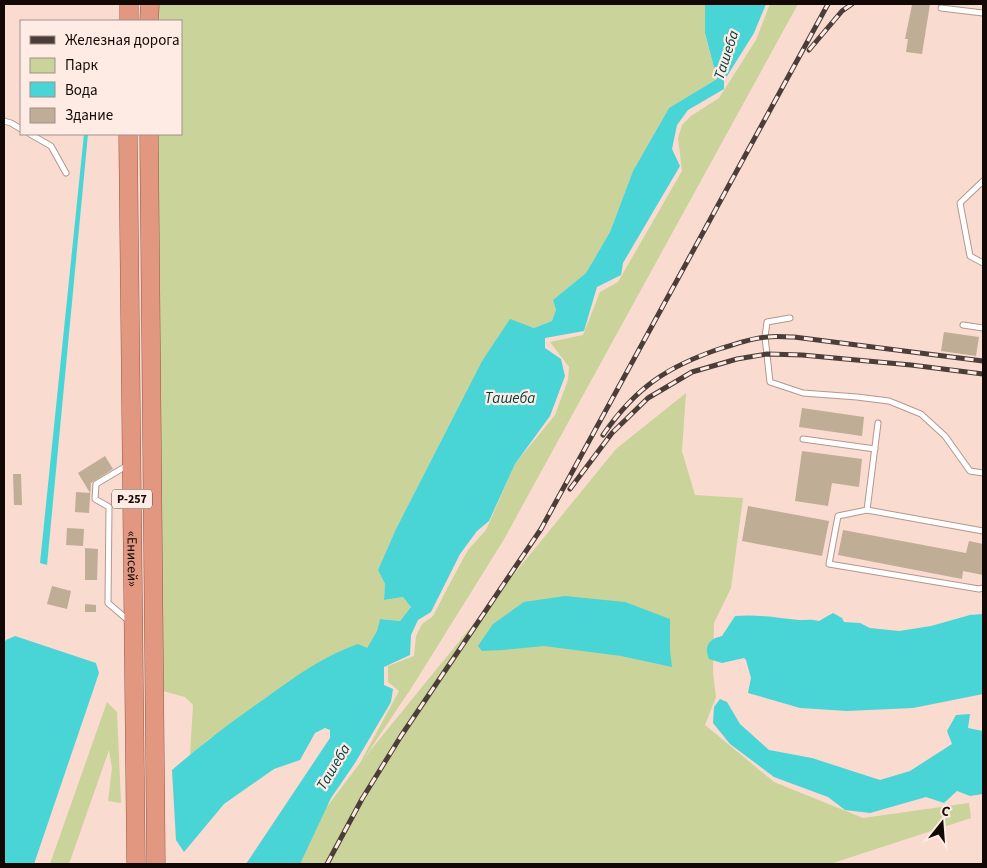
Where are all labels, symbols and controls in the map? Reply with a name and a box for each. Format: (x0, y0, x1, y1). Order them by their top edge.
legend (20, 20, 182, 135)
water label: Ташеба (709, 28, 744, 82)
text: Железная дорога (65, 30, 180, 51)
text: Парк (65, 55, 99, 76)
text: Вода (65, 80, 98, 101)
text: Здание (65, 105, 113, 126)
water label: Ташеба (485, 388, 535, 409)
road number: Р-257 (112, 489, 152, 508)
street label: «Енисей» (121, 531, 142, 587)
water label: Ташеба (311, 740, 355, 794)
north arrow (917, 798, 967, 848)
text: С (939, 801, 952, 822)

